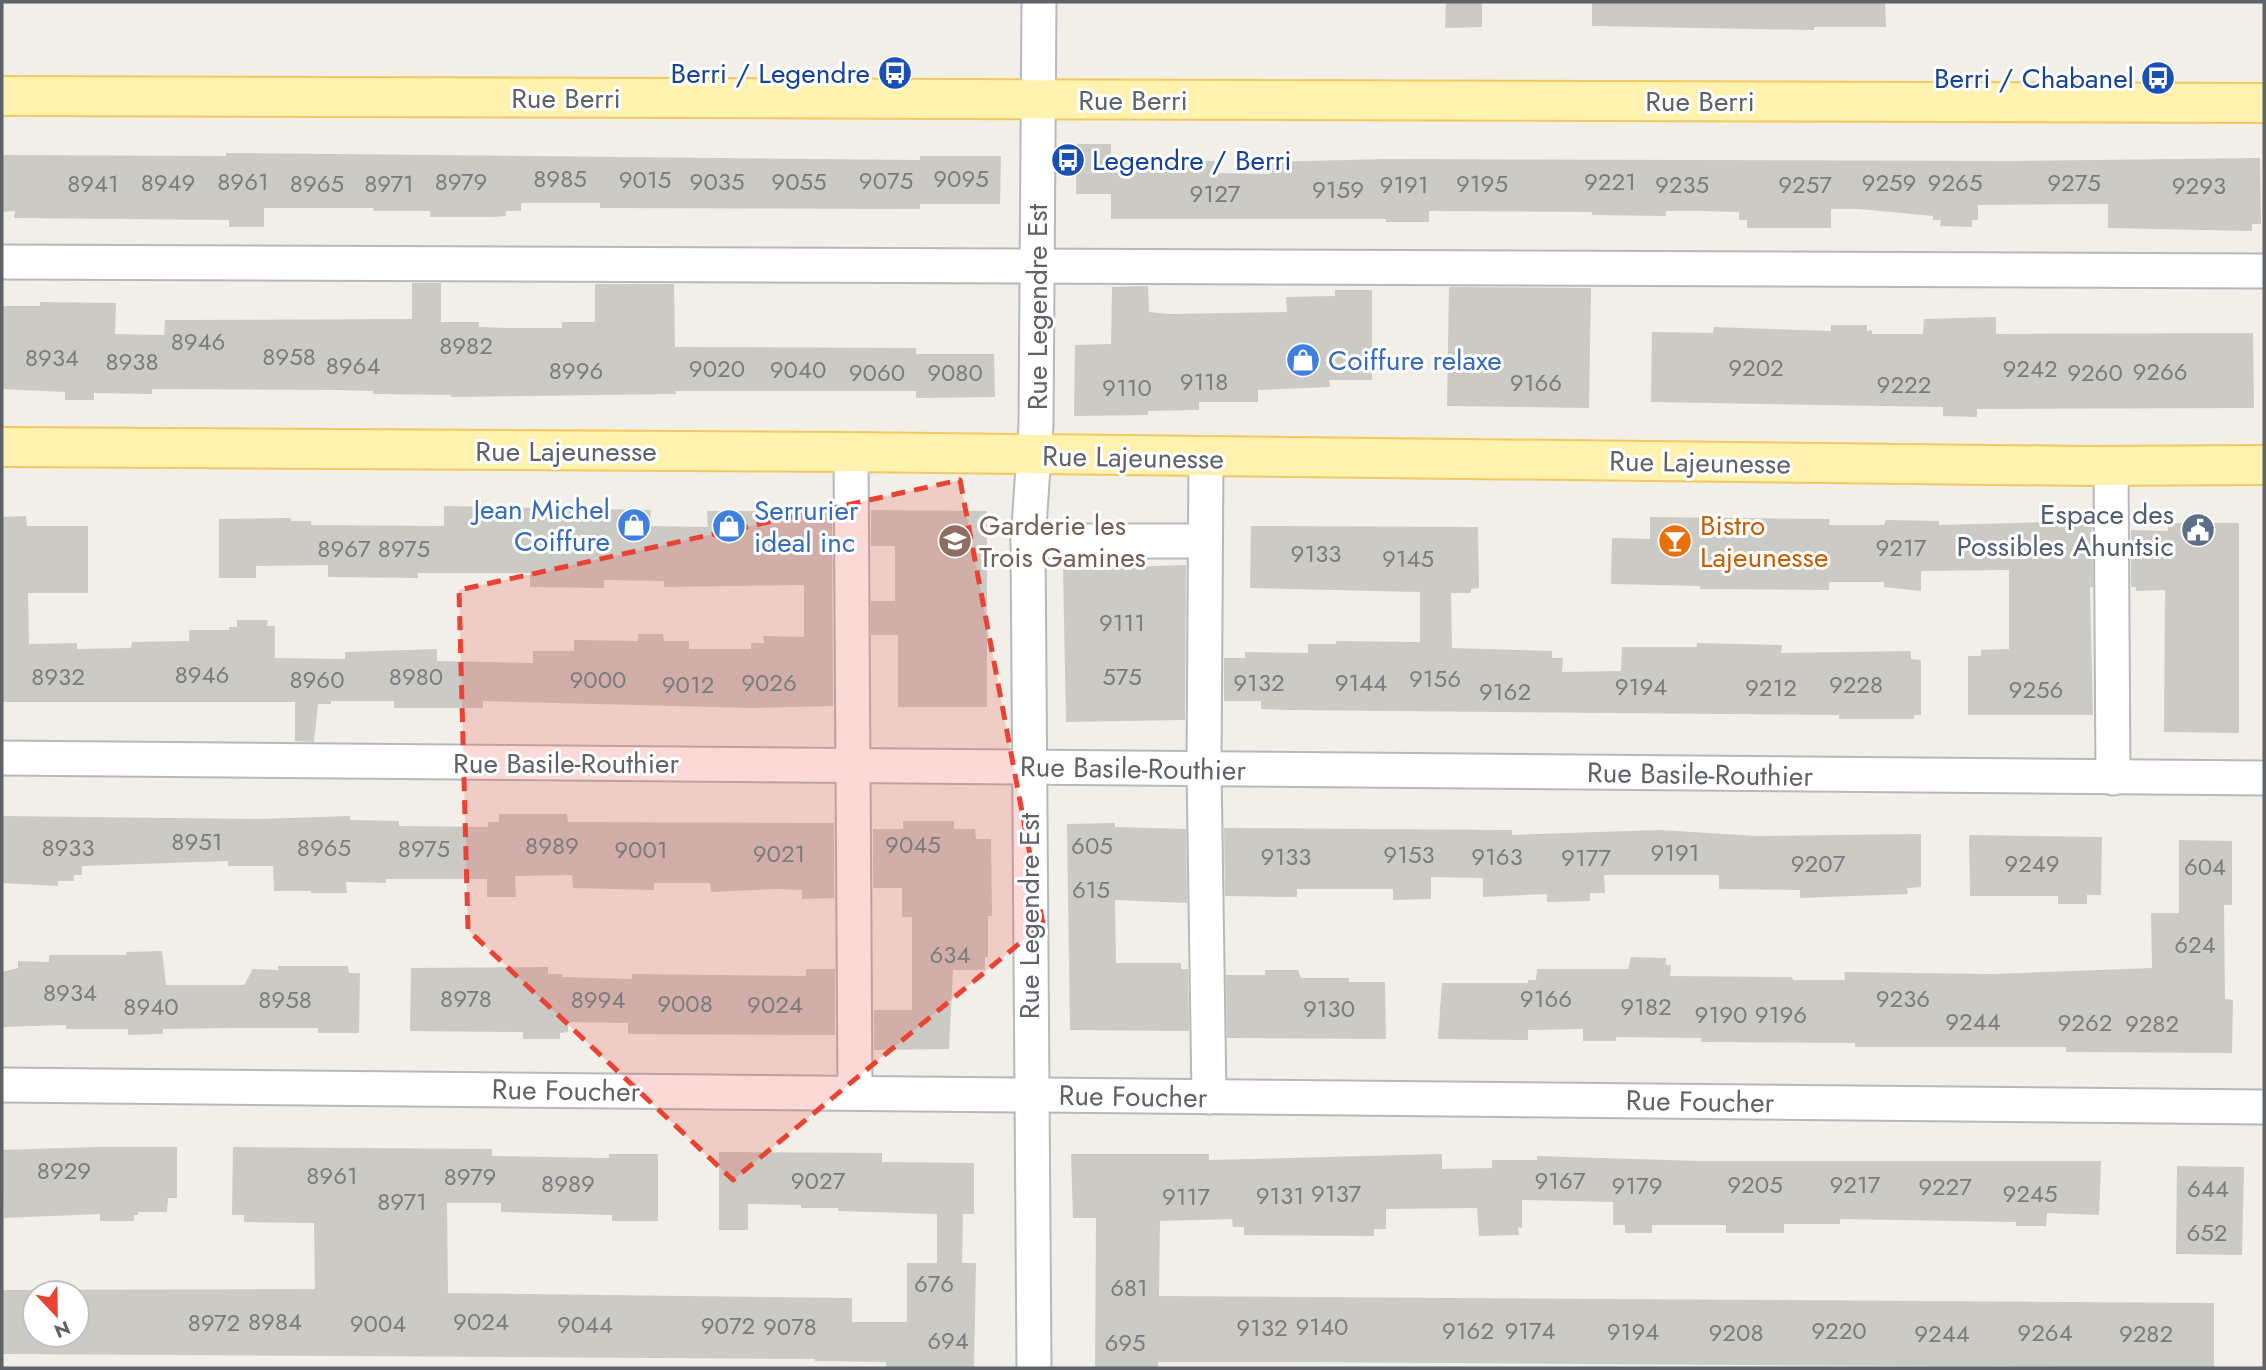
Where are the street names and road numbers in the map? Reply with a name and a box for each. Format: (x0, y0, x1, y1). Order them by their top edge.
street label: Rue Berri (511, 78, 621, 119)
street label: Rue Berri (1078, 80, 1188, 121)
street label: Rue Berri (1645, 81, 1755, 122)
street label: Rue Legendre Est (1017, 203, 1058, 410)
street label: Rue Lajeunesse (475, 431, 657, 472)
street label: Rue Lajeunesse (1042, 435, 1224, 480)
street label: Rue Lajeunesse (1609, 440, 1791, 485)
street label: Rue Basile-Routhier (453, 743, 679, 784)
street label: Rue Basile-Routhier (1020, 746, 1247, 791)
street label: Rue Basile-Routhier (1587, 752, 1814, 797)
street label: Rue Legendre Est (1009, 812, 1050, 1019)
street label: Rue Foucher (491, 1069, 641, 1112)
street label: Rue Foucher (1058, 1075, 1208, 1118)
street label: Rue Foucher (1625, 1080, 1775, 1123)

